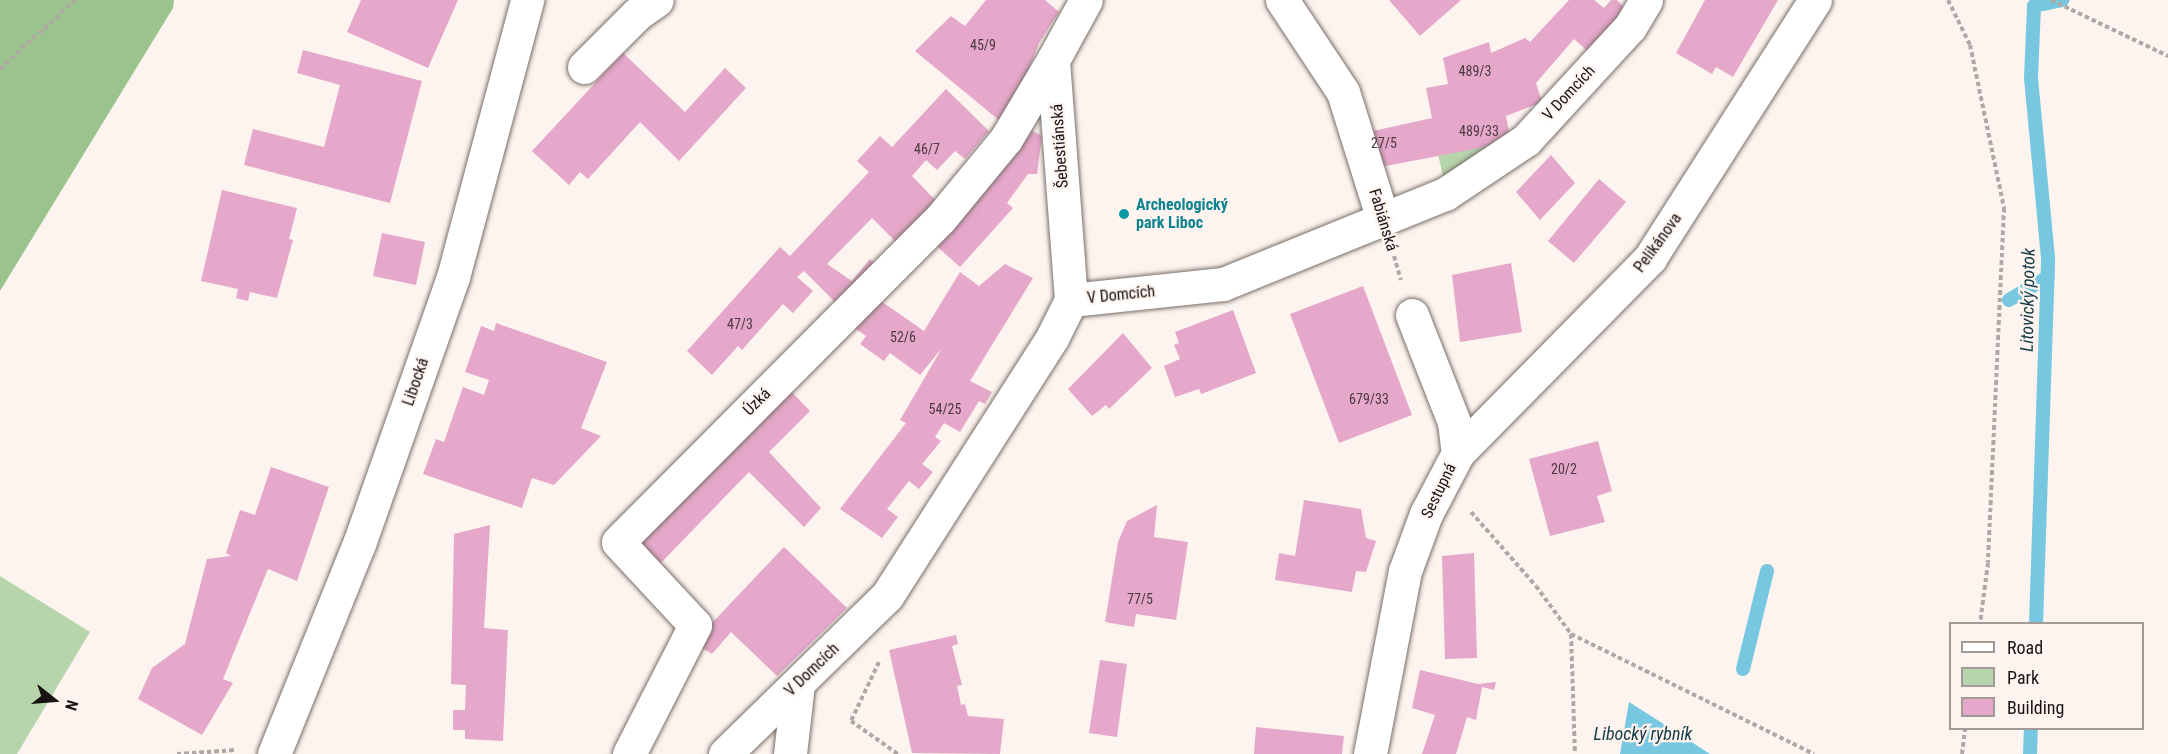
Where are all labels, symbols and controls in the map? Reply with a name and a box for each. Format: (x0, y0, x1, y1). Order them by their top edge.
house number: 45/9 (970, 37, 996, 53)
street label: V Domcích (1539, 62, 1599, 124)
house number: 489/3 (1459, 63, 1491, 79)
street label: Šebestiánská (1047, 103, 1073, 189)
house number: 489/33 (1459, 123, 1499, 139)
house number: 27/5 (1371, 135, 1397, 151)
house number: 46/7 (914, 141, 940, 157)
street label: Fabiánská (1364, 186, 1402, 254)
place label: Archeologický park Liboc (1136, 195, 1228, 233)
marker: Archeologický park Liboc (1117, 207, 1131, 221)
street label: Pelikánova (1630, 210, 1686, 276)
water label: Litovický potok (2016, 248, 2040, 352)
street label: V Domcích (1086, 282, 1156, 308)
house number: 47/3 (727, 316, 753, 332)
house number: 52/6 (890, 329, 916, 345)
street label: Libocká (399, 355, 433, 409)
street label: Úzká (739, 384, 775, 420)
house number: 679/33 (1349, 391, 1389, 407)
house number: 54/25 (929, 401, 961, 417)
street label: Sestupná (1417, 460, 1461, 522)
house number: 20/2 (1551, 461, 1577, 477)
house number: 77/5 (1127, 591, 1153, 607)
legend (1949, 622, 2144, 730)
text: Road (2007, 637, 2043, 658)
street label: V Domcích (781, 639, 843, 701)
text: Park (2007, 667, 2039, 688)
north arrow (24, 670, 84, 730)
text: Building (2007, 697, 2064, 718)
text: N (61, 698, 82, 713)
water label: Libocký rybník (1594, 723, 1692, 745)

